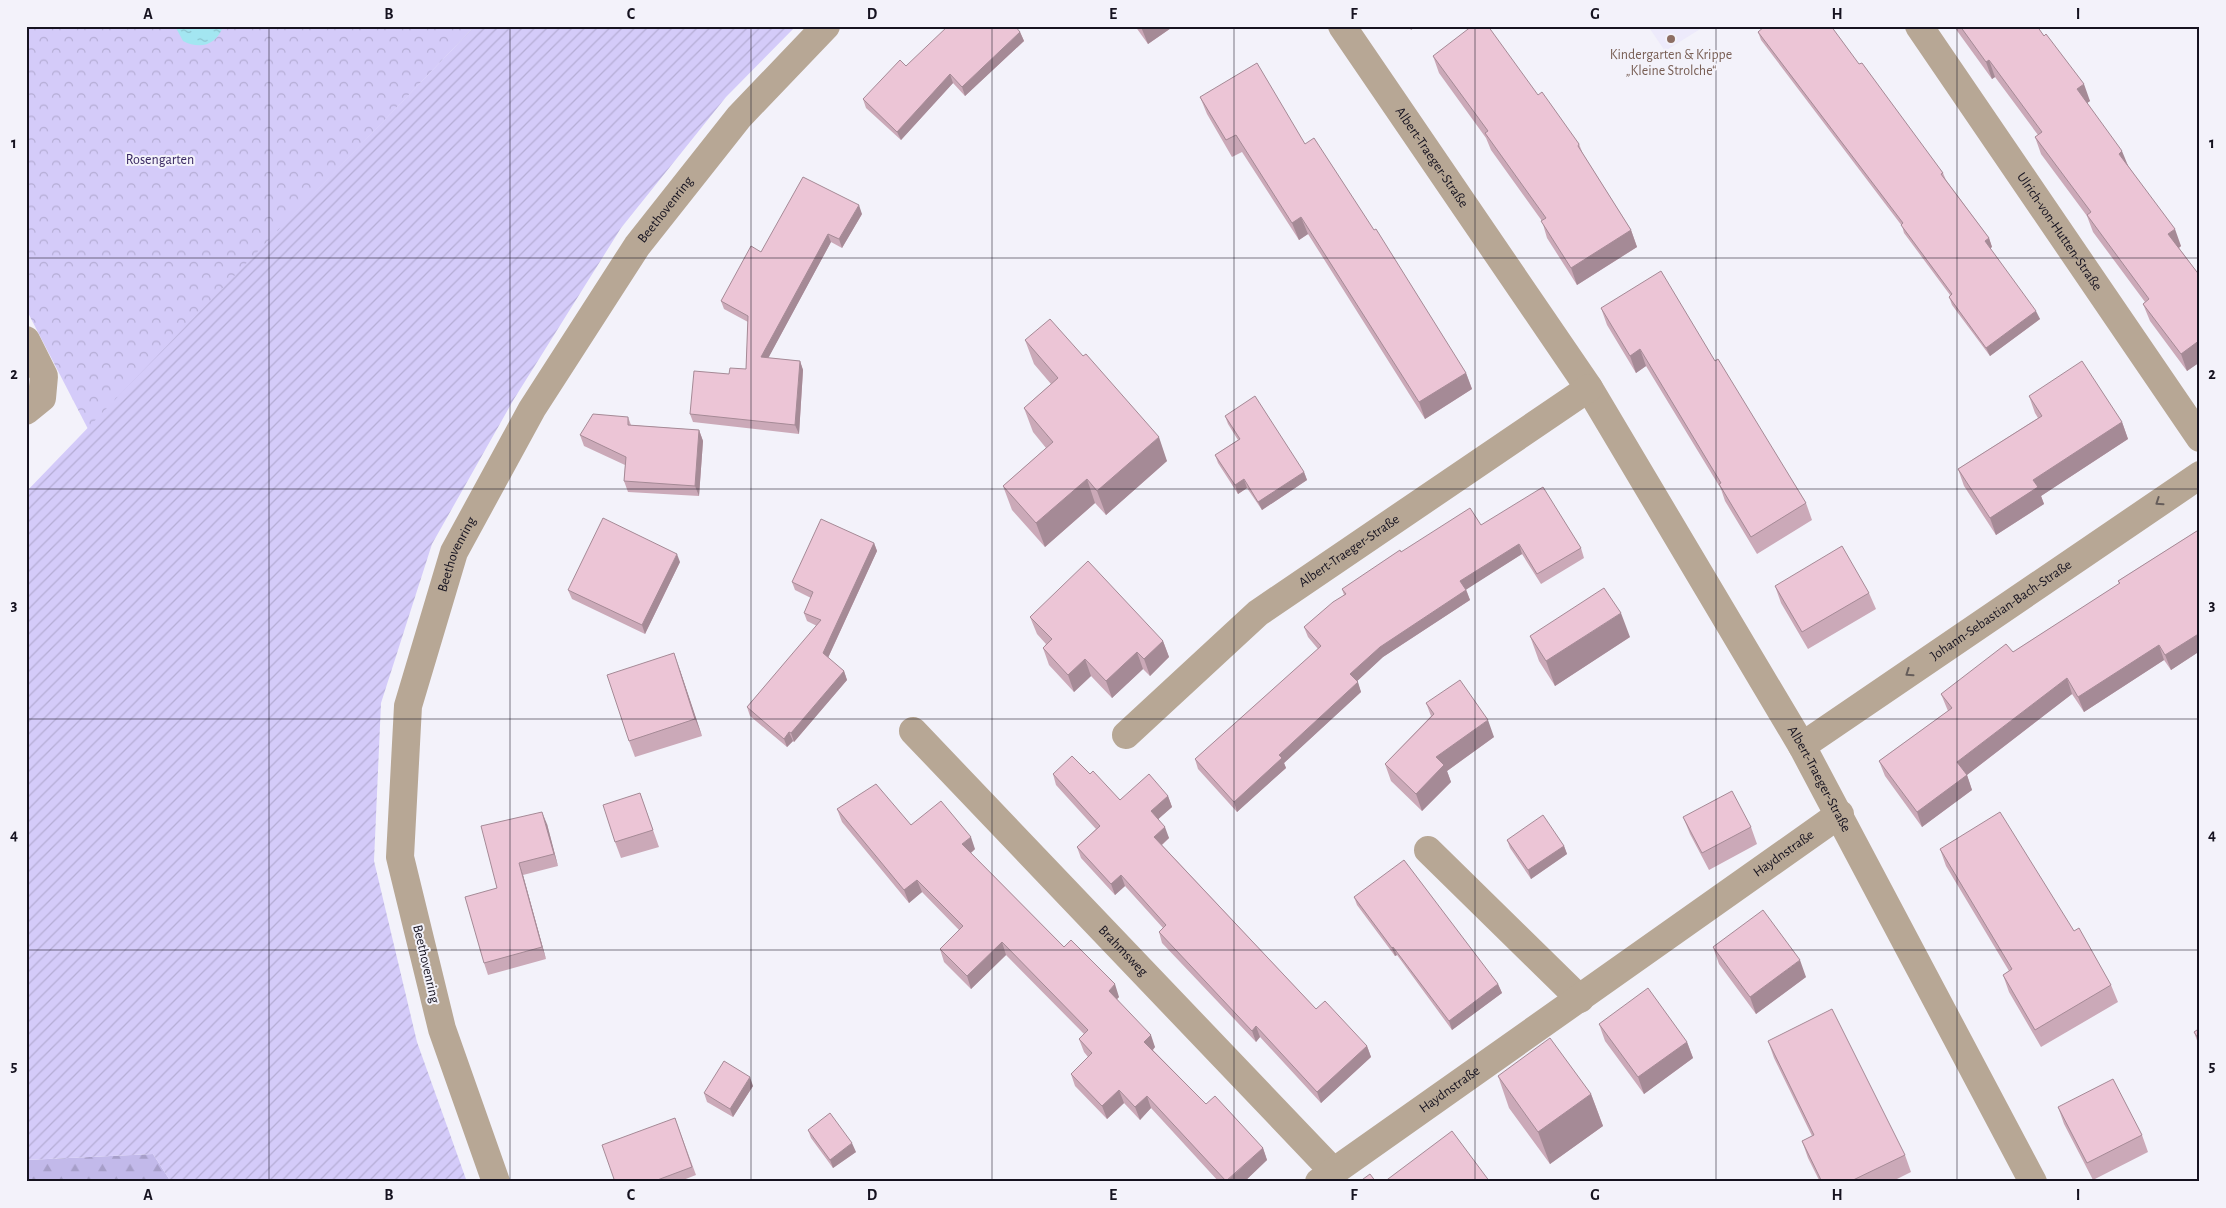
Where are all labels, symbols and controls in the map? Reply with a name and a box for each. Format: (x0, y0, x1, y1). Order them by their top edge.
text: A (143, 6, 153, 22)
text: B (384, 6, 394, 22)
text: C (627, 6, 636, 22)
text: D (867, 6, 878, 22)
text: E (1109, 6, 1117, 22)
text: F (1350, 6, 1358, 22)
text: G (1590, 6, 1600, 22)
text: H (1831, 6, 1843, 22)
text: I (2076, 6, 2080, 22)
marker: Kindergarten & Krippe „Kleine Strolche“ (1665, 33, 1677, 45)
place label: Kindergarten & Krippe „Kleine Strolche“ (1610, 48, 1732, 78)
street label: Albert-Traeger-Straße (1392, 105, 1471, 210)
text: 1 (11, 135, 17, 151)
text: 1 (2209, 135, 2215, 151)
park label: Rosengarten (126, 153, 194, 167)
street label: Ulrich-von-Hutten-Straße (2014, 170, 2104, 293)
street label: Beethovenring (635, 174, 696, 246)
text: 2 (10, 366, 18, 382)
text: 2 (2208, 366, 2216, 382)
one-way arrow (2156, 496, 2165, 505)
street label: Albert-Traeger-Straße (1296, 512, 1402, 590)
street label: Beethovenring (435, 514, 479, 594)
street label: Johann-Sebastian-Bach-Straße (1928, 557, 2074, 663)
text: 3 (11, 597, 18, 613)
text: 3 (2209, 597, 2216, 613)
one-way arrow (1906, 666, 1915, 676)
street label: Albert-Traeger-Straße (1785, 724, 1853, 834)
text: 4 (10, 827, 18, 843)
text: 4 (2208, 827, 2216, 843)
street label: Haydnstraße (1751, 828, 1817, 880)
street label: Beethovenring (410, 923, 442, 1005)
street label: Brahmsweg (1096, 923, 1150, 979)
text: 5 (11, 1058, 18, 1074)
text: 5 (2209, 1058, 2216, 1074)
street label: Haydnstraße (1417, 1064, 1483, 1116)
text: A (143, 1187, 153, 1203)
text: B (384, 1187, 394, 1203)
text: C (627, 1187, 636, 1203)
text: D (867, 1187, 878, 1203)
text: E (1109, 1187, 1117, 1203)
text: F (1350, 1187, 1358, 1203)
text: G (1590, 1187, 1600, 1203)
text: H (1831, 1187, 1843, 1203)
text: I (2076, 1187, 2080, 1203)

